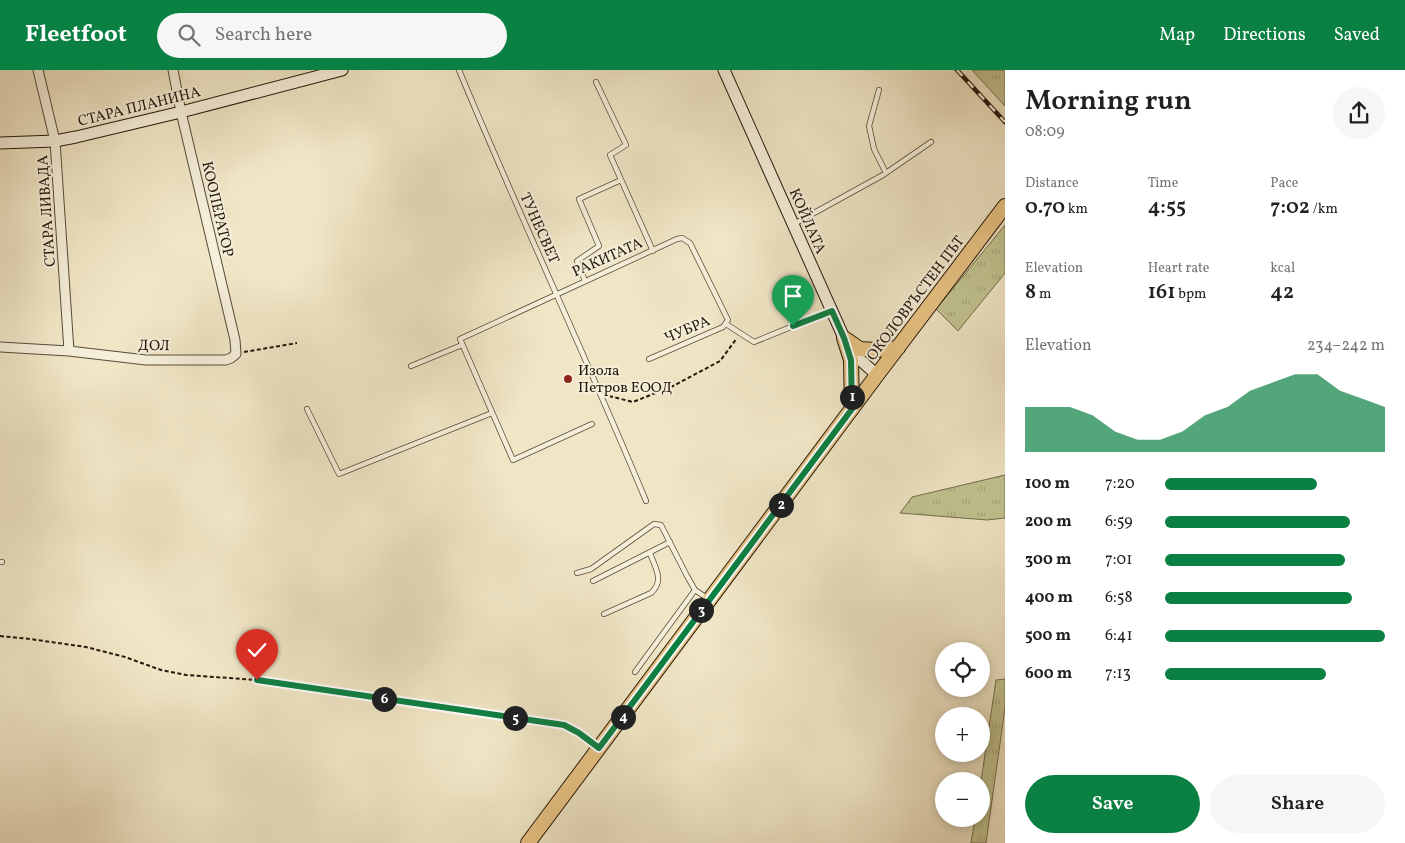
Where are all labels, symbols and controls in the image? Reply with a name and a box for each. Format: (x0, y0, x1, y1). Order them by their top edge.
search box (157, 13, 507, 58)
text: Fleetfoot (25, 18, 127, 52)
icon: search (175, 21, 203, 49)
text: Search here (215, 22, 312, 48)
text: Map (1159, 23, 1195, 48)
text: Directions (1223, 23, 1306, 48)
text: Saved (1334, 23, 1380, 48)
street label: СТАРА ПЛАНИНА (76, 82, 203, 133)
text: Morning run (1025, 82, 1192, 121)
button: share (1333, 87, 1385, 139)
text: 08:09 (1025, 121, 1065, 143)
street label: СТАРА ЛИВАДА (33, 154, 62, 267)
street label: КООПЕРАТОР (195, 159, 238, 260)
text: Distance (1025, 174, 1079, 193)
text: Time (1148, 174, 1178, 193)
text: Pace (1270, 174, 1298, 193)
street label: КОЙЛАТА (783, 185, 831, 258)
street label: ТУНЕСВЕТ (514, 190, 564, 268)
text: 0.70 (1025, 193, 1065, 222)
text: 4:55 (1148, 193, 1186, 222)
text: 7:02 (1270, 193, 1310, 222)
text: km (1065, 200, 1088, 219)
text: /km (1310, 200, 1338, 219)
street label: ОКОЛОВРЪСТЕН ПЪТ (862, 232, 970, 366)
street label: РАКИТАТА (569, 233, 647, 283)
text: Elevation (1025, 259, 1083, 278)
text: Heart rate (1148, 259, 1209, 278)
text: kcal (1270, 259, 1295, 278)
pin (772, 275, 814, 326)
text: 8 (1025, 278, 1036, 307)
text: 161 (1148, 278, 1175, 307)
text: 42 (1270, 278, 1294, 307)
icon: arrive (779, 282, 807, 310)
text: m (1036, 285, 1051, 304)
text: bpm (1175, 285, 1206, 304)
street label: ЧУБРА (661, 311, 714, 349)
text: Elevation (1025, 335, 1092, 357)
text: 234–242 m (1307, 335, 1385, 357)
street label: ДОЛ (138, 336, 170, 357)
place label: Изола Петров ЕООД (578, 361, 672, 399)
marker: Изола Петров ЕООД (562, 373, 574, 385)
pin: 1 (840, 384, 864, 410)
text: 1 (850, 388, 855, 407)
text: 100 m (1025, 473, 1070, 495)
text: 7:20 (1105, 473, 1135, 495)
pin: 2 (768, 492, 794, 518)
text: 2 (778, 496, 785, 515)
text: 200 m (1025, 511, 1072, 533)
text: 6:59 (1105, 511, 1133, 533)
text: 300 m (1025, 549, 1071, 571)
text: 7:01 (1105, 549, 1132, 571)
text: 400 m (1025, 587, 1073, 609)
text: 6:58 (1105, 587, 1133, 609)
pin: 3 (688, 598, 714, 622)
text: 3 (698, 601, 705, 620)
text: 500 m (1025, 625, 1071, 647)
text: 6:41 (1105, 625, 1133, 647)
pin (236, 629, 278, 680)
icon: check (243, 636, 271, 664)
map controls (935, 642, 990, 827)
button: locate (935, 642, 990, 697)
text: 600 m (1025, 663, 1072, 685)
text: 7:13 (1105, 663, 1131, 685)
pin: 6 (372, 686, 396, 712)
text: 6 (381, 690, 388, 709)
pin: 4 (610, 704, 636, 730)
pin: 5 (502, 706, 528, 730)
button: + (935, 707, 990, 762)
text: 4 (619, 708, 628, 727)
text: 5 (512, 709, 519, 728)
button: − (935, 772, 990, 827)
button: Save (1025, 775, 1200, 833)
button: Share (1210, 775, 1385, 833)

